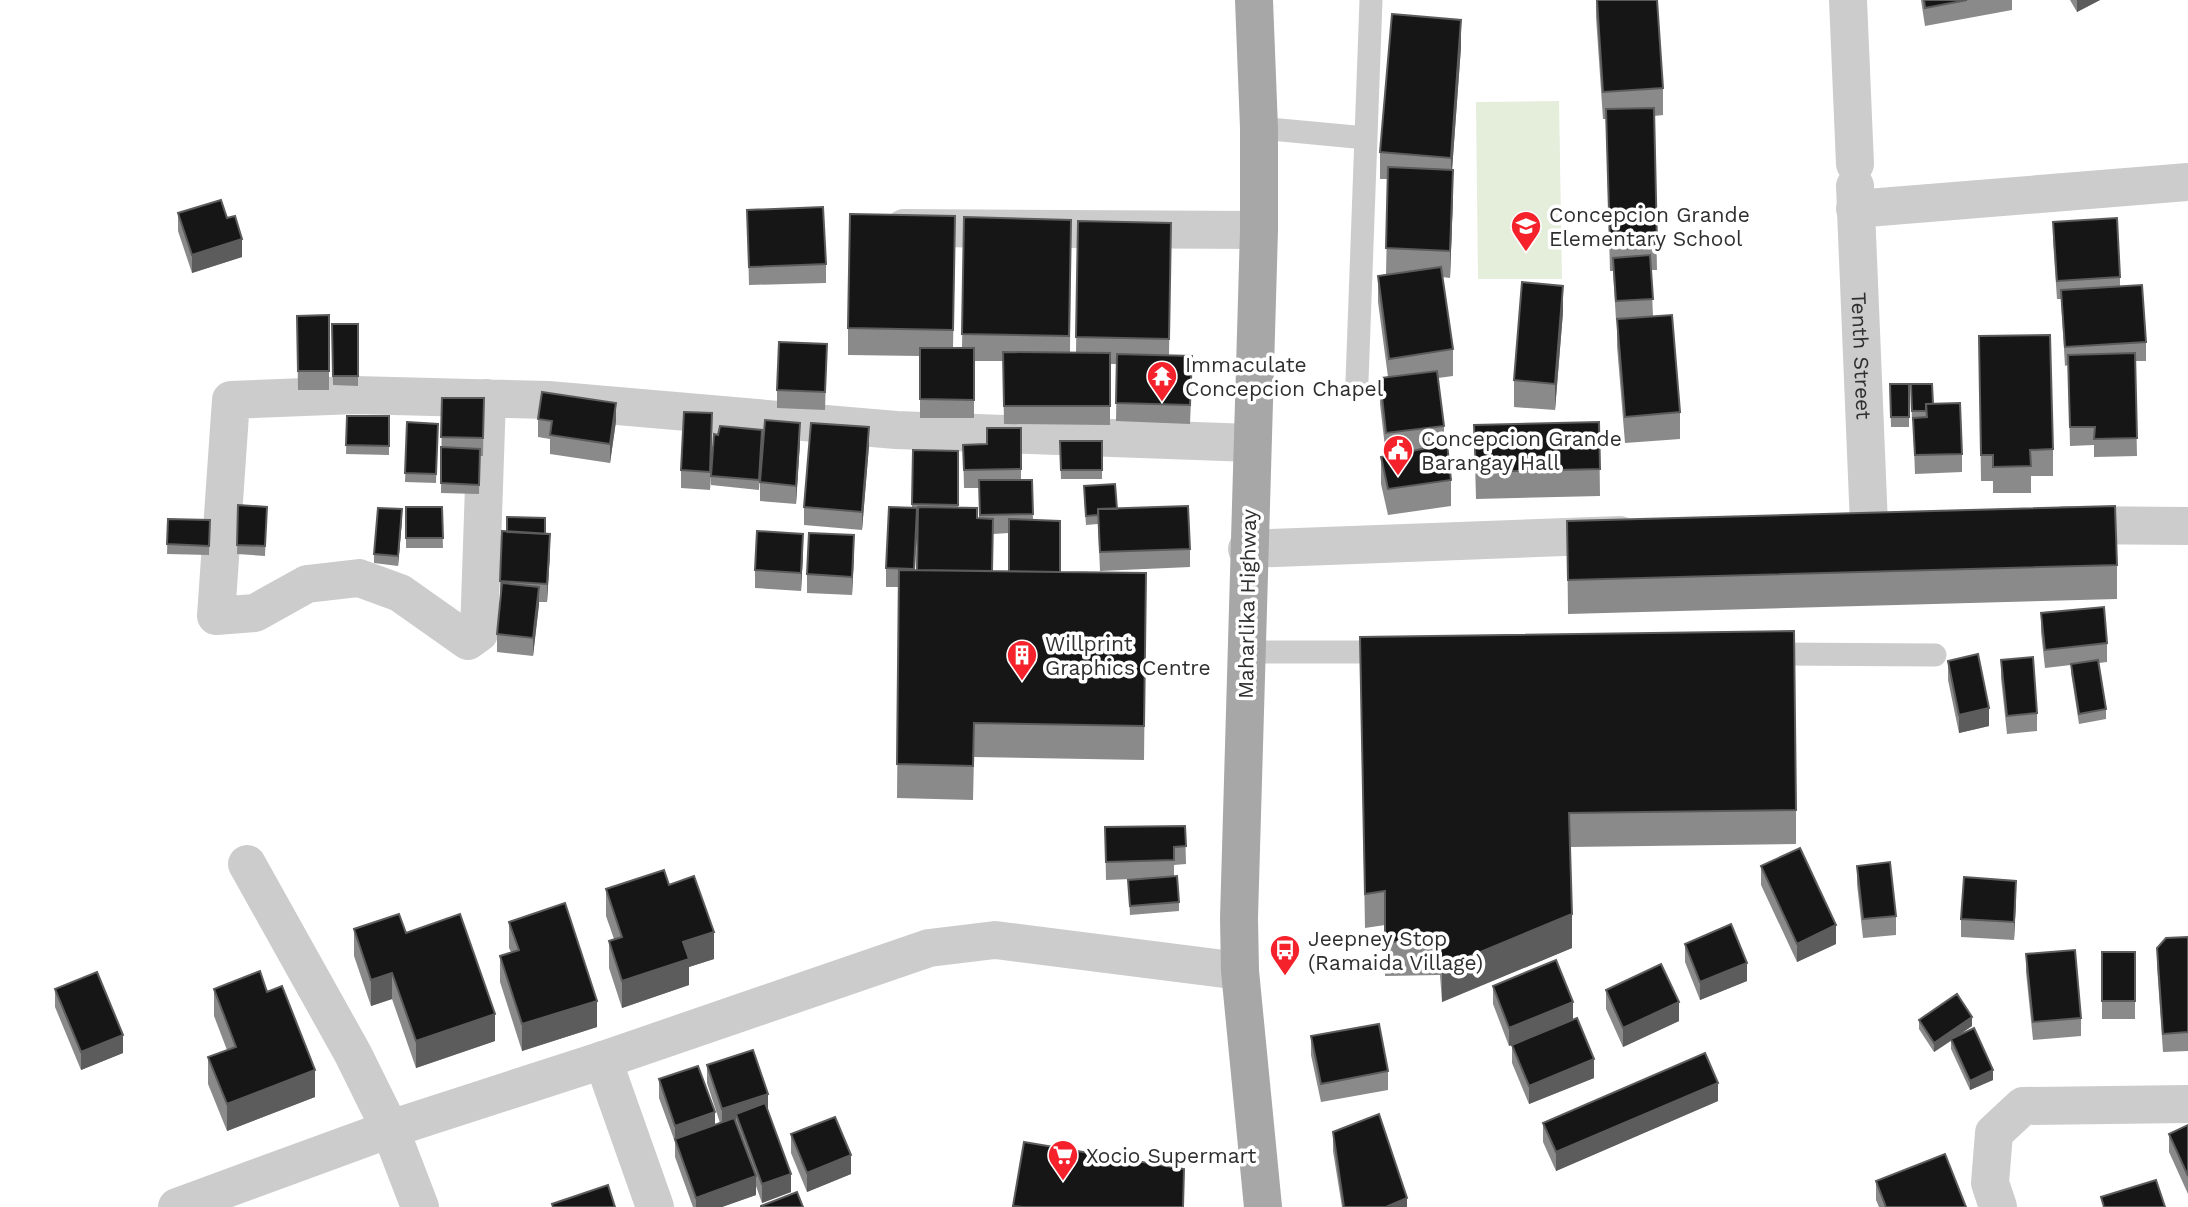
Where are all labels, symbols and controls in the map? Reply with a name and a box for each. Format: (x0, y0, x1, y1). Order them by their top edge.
place label: Concepcion Grande Elementary School (1549, 202, 1750, 251)
school or university icon: Concepcion Grande Elementary School (1509, 209, 1543, 253)
street label: Tenth Street (1847, 292, 1877, 420)
place label: Immaculate Concepcion Chapel (1185, 352, 1384, 401)
temple icon: Immaculate Concepcion Chapel (1145, 359, 1179, 403)
place label: Concepcion Grande Barangay Hall (1421, 426, 1622, 475)
public building icon: Concepcion Grande Barangay Hall (1381, 433, 1415, 477)
street label: Maharlika Highway (1233, 509, 1261, 699)
place label: Willprint Graphics Centre (1045, 631, 1211, 680)
building icon: Willprint Graphics Centre (1005, 638, 1039, 682)
place label: Jeepney Stop (Ramaida Village) (1308, 926, 1483, 975)
bus stop icon: Jeepney Stop (Ramaida Village) (1268, 933, 1302, 977)
supermarket icon: Xocio Supermart (1046, 1138, 1080, 1182)
place label: Xocio Supermart (1086, 1143, 1257, 1168)

